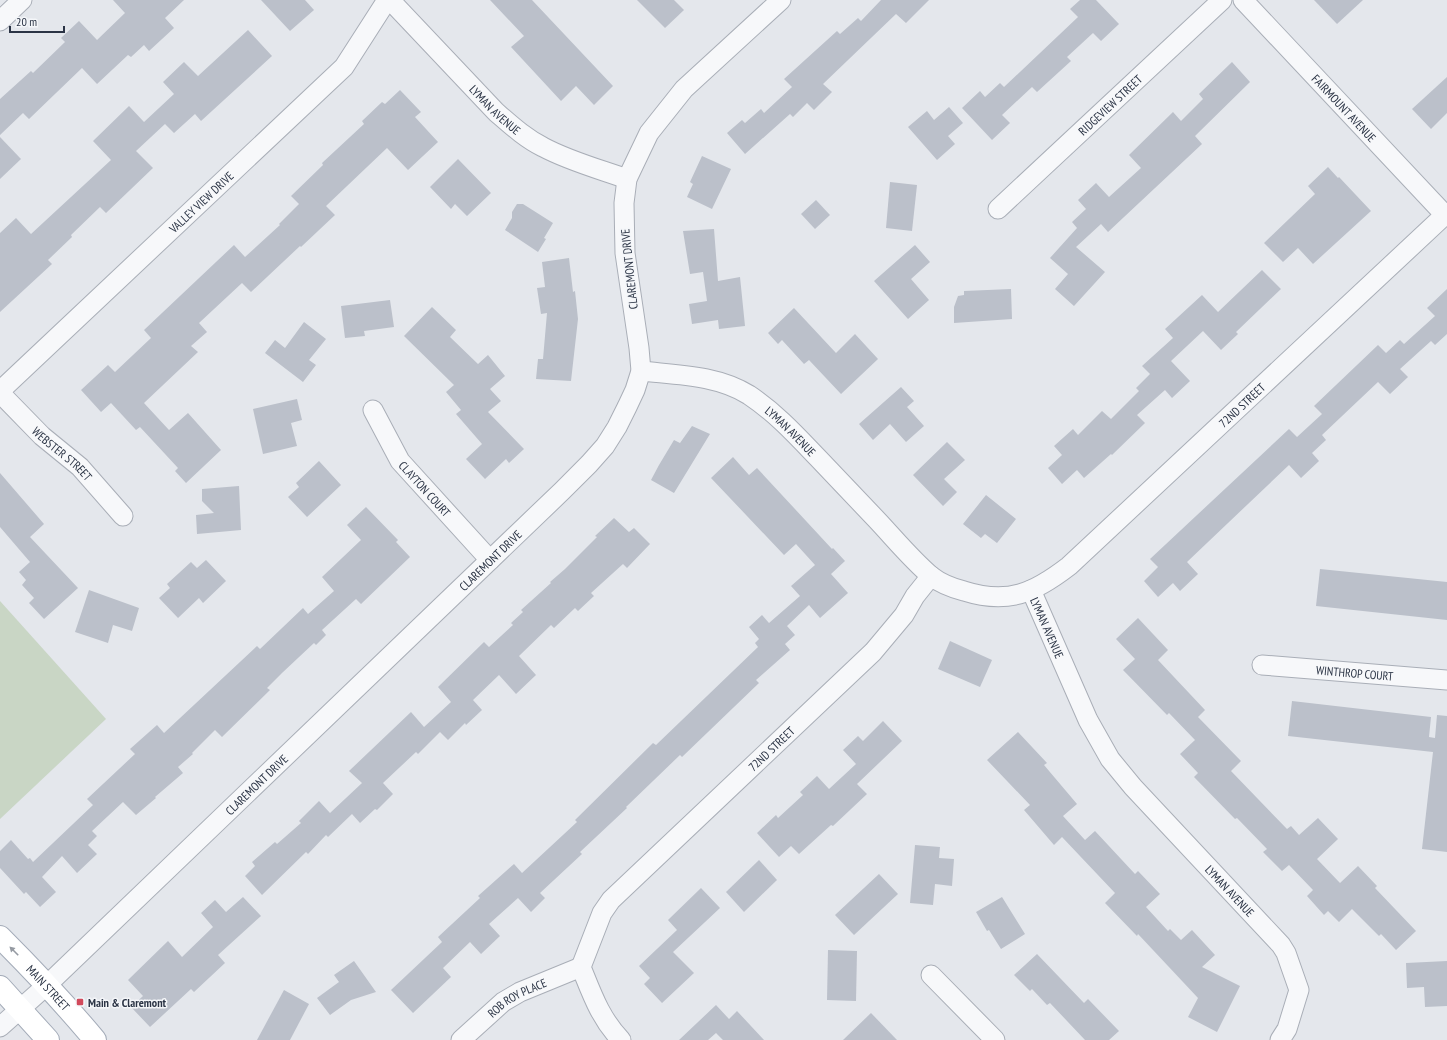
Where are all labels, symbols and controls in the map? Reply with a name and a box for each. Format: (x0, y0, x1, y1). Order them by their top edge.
scale bar (10, 8, 64, 34)
text: 20 m (16, 14, 37, 29)
street label: RIDGEVIEW STREET (1075, 71, 1145, 138)
street label: FAIRMOUNT AVENUE (1309, 71, 1380, 145)
street label: LYMAN AVENUE (467, 82, 524, 138)
street label: VALLEY VIEW DRIVE (165, 168, 236, 236)
street label: CLAREMONT DRIVE (617, 228, 641, 310)
street label: 72ND STREET (1215, 379, 1268, 430)
street label: LYMAN AVENUE (762, 403, 819, 459)
street label: WEBSTER STREET (29, 423, 96, 484)
street label: CLAYTON COURT (396, 458, 455, 520)
street label: CLAREMONT DRIVE (456, 527, 525, 593)
street label: LYMAN AVENUE (1027, 595, 1067, 660)
street label: WINTHROP COURT (1315, 662, 1395, 683)
street label: 72ND STREET (745, 723, 798, 774)
street label: CLAREMONT DRIVE (222, 751, 291, 818)
street label: LYMAN AVENUE (1202, 862, 1258, 920)
one-way arrow (9, 946, 19, 956)
street label: MAIN STREET (24, 961, 74, 1014)
street label: ROB ROY PLACE (484, 975, 549, 1020)
place label: Main & Claremont (88, 995, 167, 1010)
marker: Main & Claremont (75, 997, 85, 1007)

